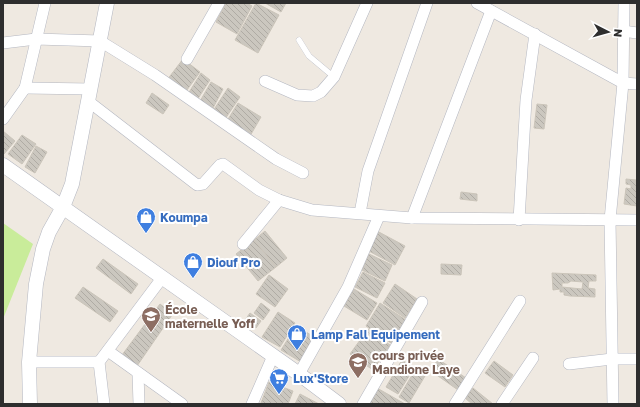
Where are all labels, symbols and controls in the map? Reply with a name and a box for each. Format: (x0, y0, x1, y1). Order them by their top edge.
north arrow (588, 12, 628, 52)
text: N (612, 28, 625, 38)
shop icon: Koumpa (135, 206, 157, 234)
place label: Koumpa (160, 210, 208, 225)
shop icon: Diouf Pro (182, 251, 204, 279)
place label: Diouf Pro (207, 255, 260, 270)
place label: École maternelle Yoff (165, 302, 255, 331)
school or university icon: École maternelle Yoff (140, 305, 162, 333)
shop icon: Lamp Fall Equipement (286, 323, 308, 351)
place label: Lamp Fall Equipement (311, 327, 440, 342)
place label: cours privée Mandione Laye (372, 348, 460, 377)
school or university icon: cours privée Mandione Laye (347, 351, 369, 379)
supermarket icon: Lux'Store (268, 367, 290, 395)
place label: Lux'Store (293, 371, 348, 386)

